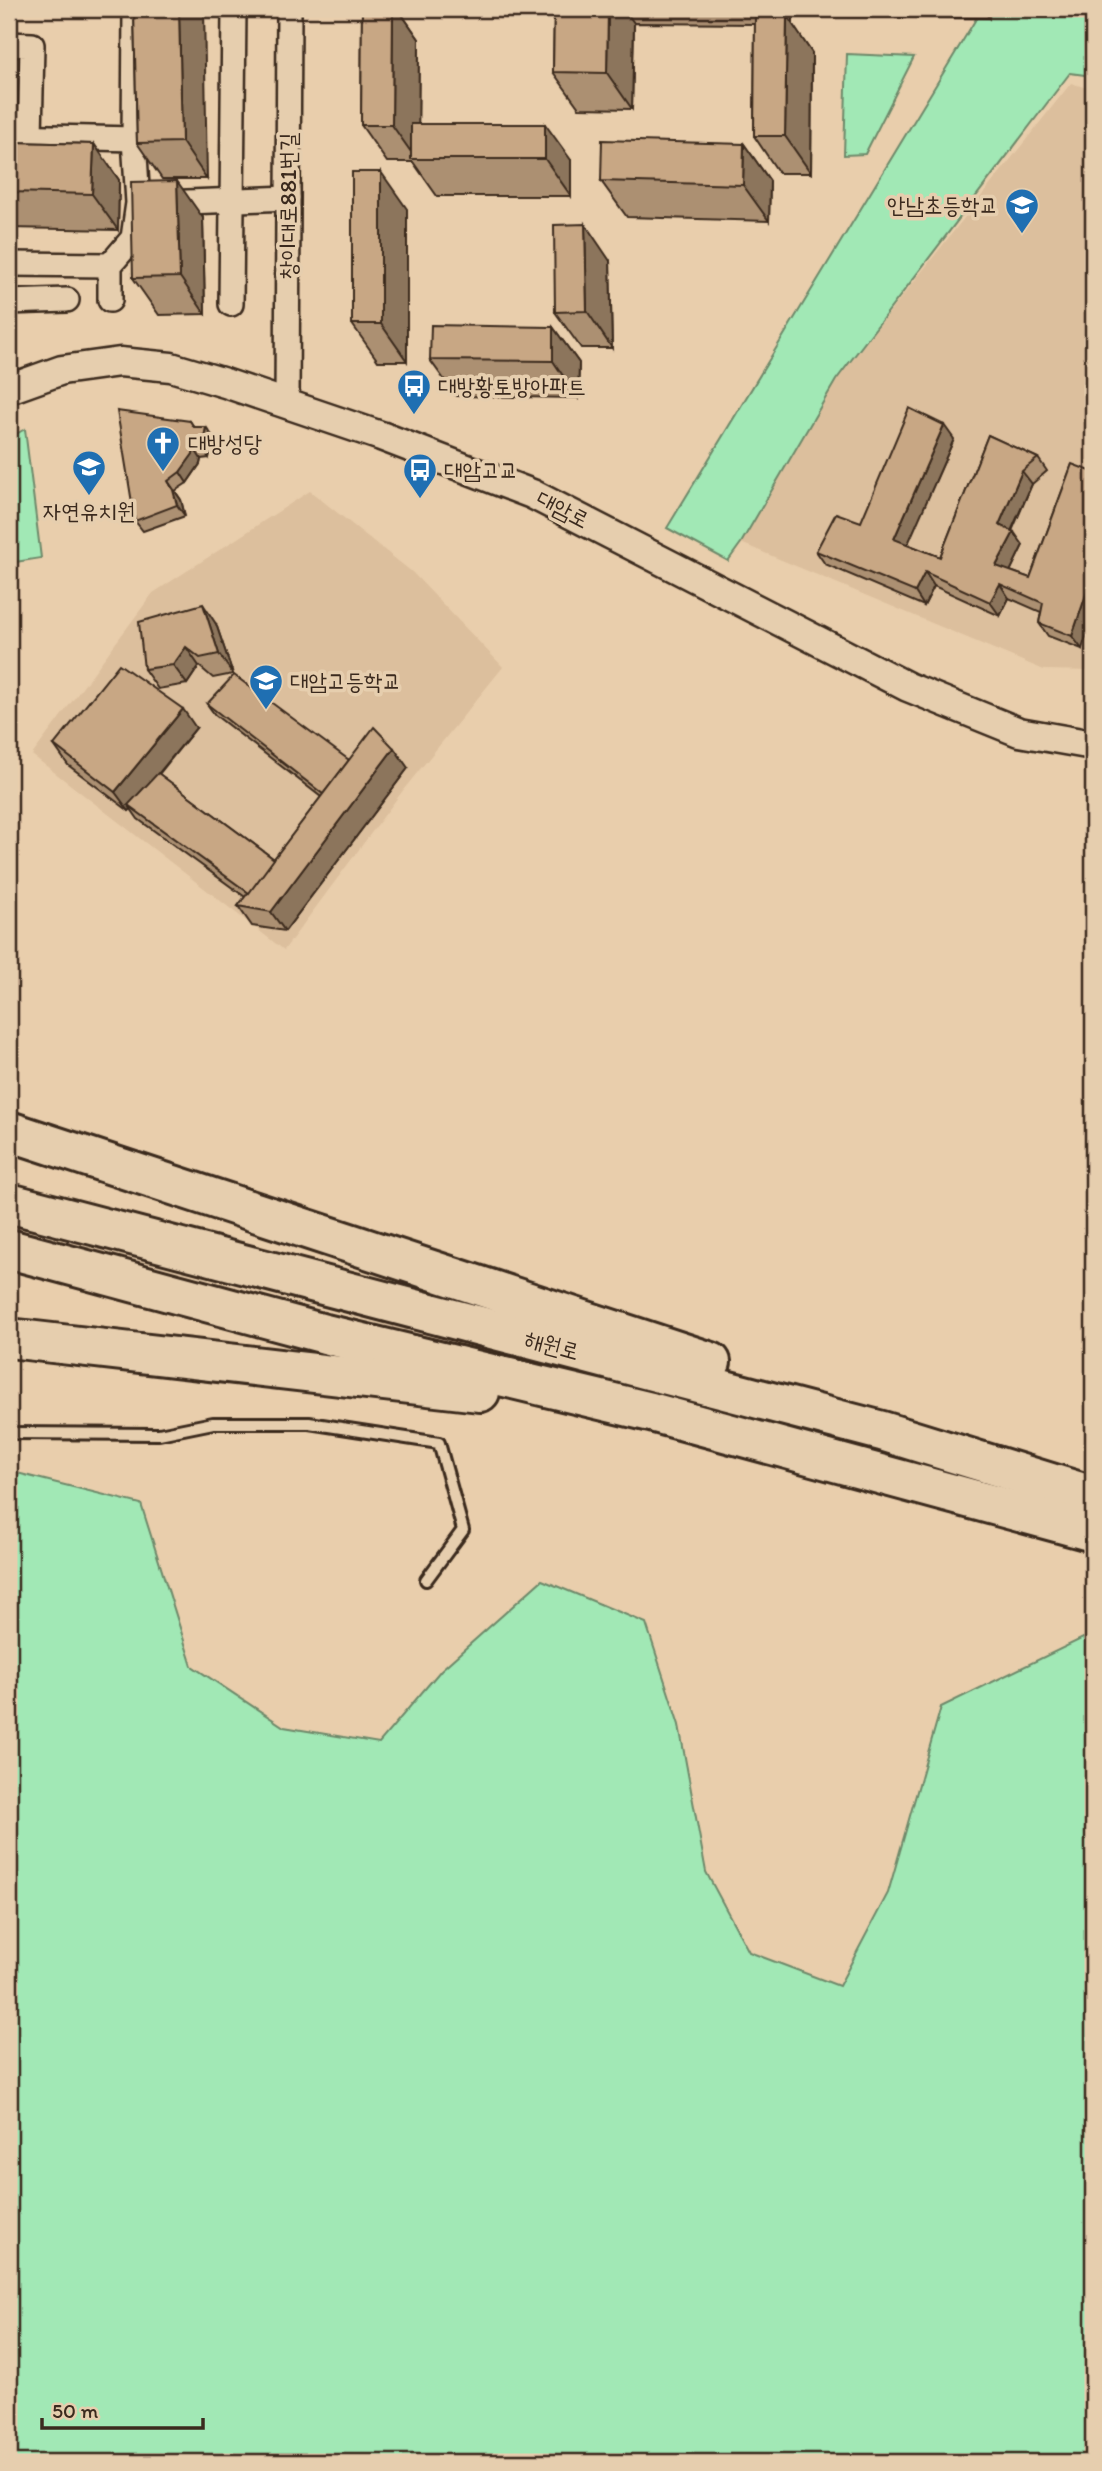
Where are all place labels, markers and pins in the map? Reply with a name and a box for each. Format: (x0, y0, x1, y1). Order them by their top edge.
school or university icon: 안남초등학교 (1003, 186, 1041, 235)
place label: 안남초등학교 (887, 191, 998, 219)
bus stop icon: 대방황토방아파트 (395, 367, 433, 416)
place label: 대방황토방아파트 (438, 372, 586, 400)
church icon: 대방성당 (144, 424, 182, 473)
place label: 대방성당 (188, 429, 263, 457)
school or university icon: 자연유치원 (70, 448, 108, 497)
bus stop icon: 대암고교 (401, 451, 439, 500)
place label: 대암고교 (444, 456, 518, 484)
place label: 자연유치원 (43, 497, 135, 525)
school or university icon: 대암고등학교 (247, 662, 285, 711)
place label: 대암고등학교 (290, 667, 401, 695)

